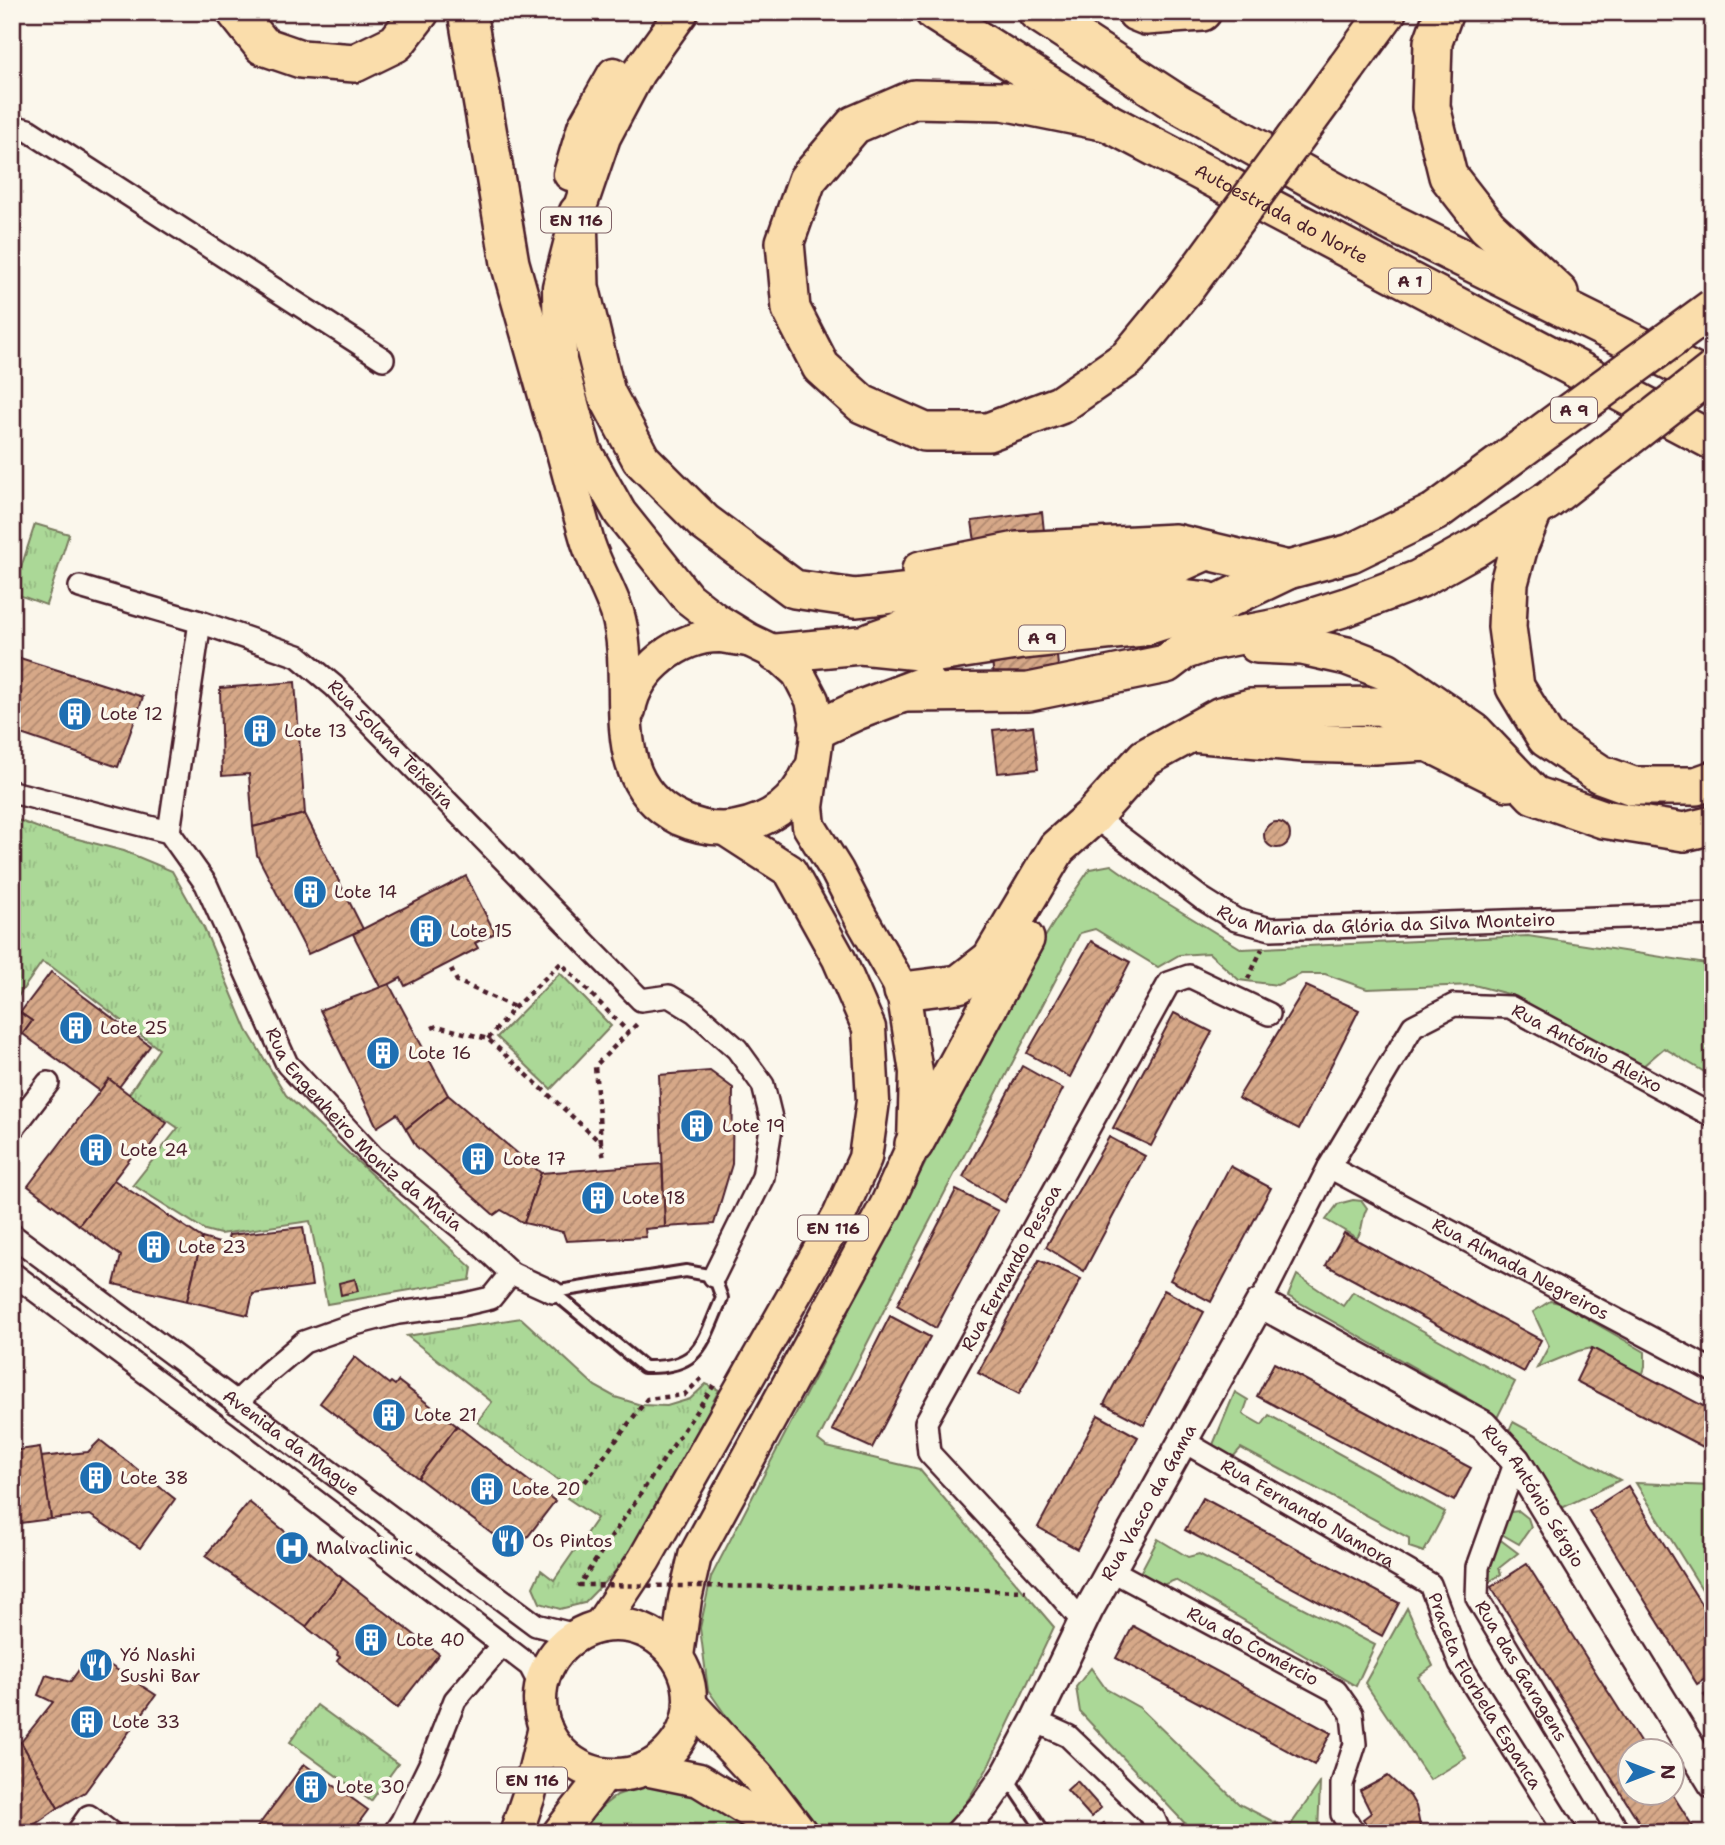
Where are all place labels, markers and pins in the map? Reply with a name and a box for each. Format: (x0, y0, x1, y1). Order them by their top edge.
building icon: Lote 12 (56, 695, 94, 733)
place label: Lote 12 (100, 702, 163, 726)
building icon: Lote 13 (241, 712, 279, 750)
place label: Lote 13 (284, 719, 347, 743)
building icon: Lote 14 (291, 873, 329, 911)
place label: Lote 14 (334, 880, 397, 904)
building icon: Lote 15 (407, 912, 445, 950)
place label: Lote 15 (450, 919, 512, 943)
building icon: Lote 25 (57, 1009, 95, 1047)
place label: Lote 25 (100, 1016, 167, 1040)
building icon: Lote 16 (364, 1034, 402, 1072)
place label: Lote 16 (408, 1041, 471, 1065)
building icon: Lote 19 (678, 1107, 716, 1145)
place label: Lote 19 (722, 1114, 785, 1138)
building icon: Lote 24 (77, 1131, 115, 1169)
place label: Lote 24 (120, 1138, 188, 1162)
building icon: Lote 17 (459, 1140, 497, 1178)
place label: Lote 17 (503, 1147, 566, 1171)
building icon: Lote 18 (579, 1179, 617, 1217)
place label: Lote 18 (622, 1186, 686, 1210)
building icon: Lote 23 (135, 1228, 173, 1266)
place label: Lote 23 (178, 1235, 246, 1259)
building icon: Lote 21 (370, 1396, 408, 1434)
place label: Lote 21 (414, 1403, 477, 1427)
building icon: Lote 38 (77, 1459, 115, 1497)
place label: Lote 38 (120, 1466, 189, 1490)
building icon: Lote 20 (468, 1470, 506, 1508)
place label: Lote 20 (512, 1477, 581, 1501)
restaurant icon: Os Pintos (489, 1522, 527, 1560)
hospital icon: Malvaclinic (273, 1529, 311, 1567)
place label: Os Pintos (532, 1529, 613, 1553)
place label: Malvaclinic (316, 1536, 413, 1560)
building icon: Lote 40 (352, 1621, 390, 1659)
place label: Lote 40 (396, 1628, 465, 1652)
place label: Yó Nashi Sushi Bar (120, 1643, 201, 1688)
restaurant icon: Yó Nashi Sushi Bar (77, 1646, 115, 1684)
building icon: Lote 33 (68, 1703, 106, 1741)
place label: Lote 33 (112, 1710, 180, 1734)
building icon: Lote 30 (292, 1768, 330, 1806)
place label: Lote 30 (336, 1775, 405, 1799)

